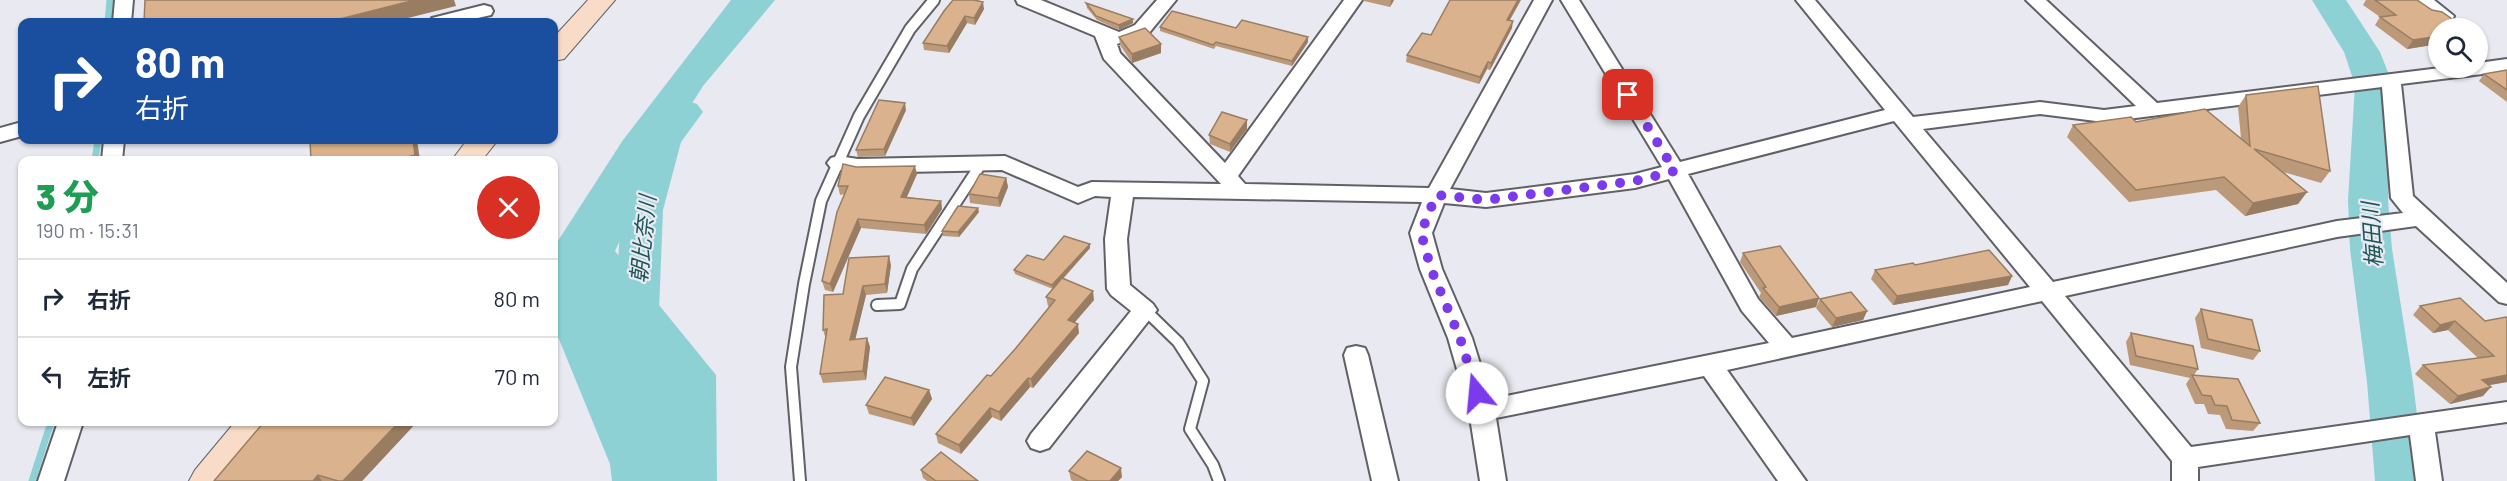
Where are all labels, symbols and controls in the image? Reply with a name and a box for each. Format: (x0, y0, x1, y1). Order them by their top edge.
map controls (2428, 18, 2488, 78)
button: search (2428, 18, 2488, 78)
text: 80 m (135, 36, 225, 86)
icon: right (36, 42, 114, 120)
pin (1602, 69, 1653, 120)
icon: arrive (1611, 78, 1644, 111)
text: 右折 (135, 91, 189, 123)
text: 3 分 (36, 174, 99, 217)
button: close (477, 176, 540, 239)
water label: 朝比奈川 (624, 192, 660, 284)
water label: 梅田川 (2356, 199, 2386, 269)
text: 190 m · 15:31 (36, 218, 139, 242)
icon: right (36, 282, 69, 315)
text: 80 m (494, 285, 540, 311)
text: 右折 (87, 286, 131, 312)
icon: left (36, 360, 69, 393)
position arrow (1445, 361, 1509, 425)
text: 70 m (495, 363, 540, 389)
text: 左折 (87, 364, 131, 390)

